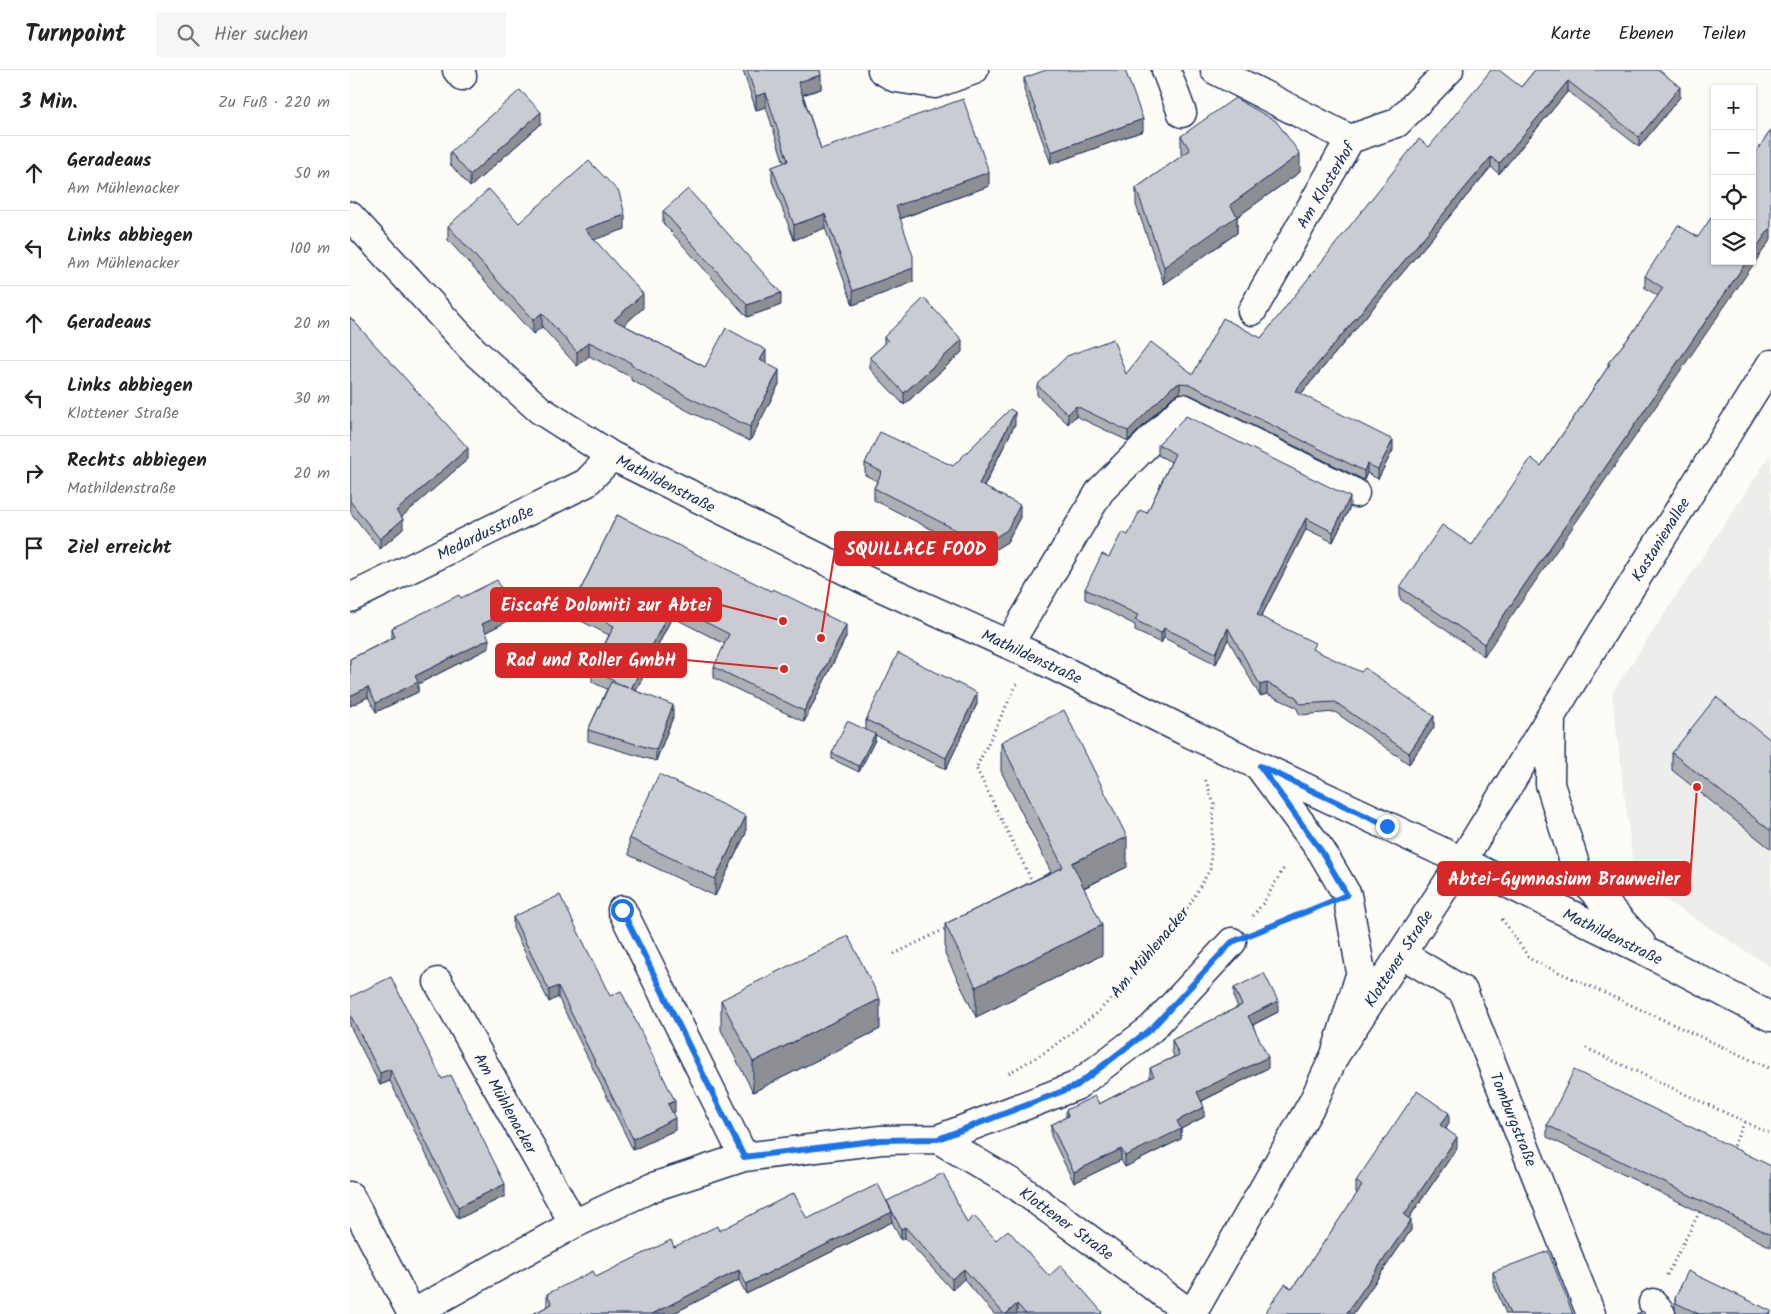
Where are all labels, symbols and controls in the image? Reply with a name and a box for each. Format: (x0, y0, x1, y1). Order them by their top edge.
search box (156, 12, 506, 57)
text: Turnpoint (25, 15, 126, 54)
text: Hier suchen (214, 20, 308, 50)
text: Karte (1550, 20, 1591, 49)
text: Ebenen (1619, 20, 1674, 49)
text: Teilen (1702, 20, 1746, 49)
icon: search (174, 21, 202, 49)
map controls (1711, 85, 1756, 265)
button: + (1711, 85, 1756, 130)
text: 3 Min. (20, 86, 78, 119)
text: Zu Fuß · 220 m (218, 90, 330, 115)
button: − (1711, 130, 1756, 175)
street label: Am Klosterhof (1291, 136, 1363, 234)
text: Geradeaus (67, 146, 152, 176)
icon: ahead (20, 159, 48, 187)
text: 50 m (294, 161, 330, 186)
button: locate (1711, 175, 1756, 220)
text: Am Mühlenacker (67, 176, 179, 201)
button: layers (1711, 220, 1756, 265)
text: Links abbiegen (67, 221, 193, 251)
icon: left (20, 234, 48, 262)
text: 100 m (290, 236, 330, 261)
text: Am Mühlenacker (67, 251, 179, 276)
text: Geradeaus (67, 308, 152, 338)
icon: ahead (20, 309, 48, 337)
text: 20 m (294, 311, 330, 336)
text: Links abbiegen (67, 371, 193, 401)
icon: left (20, 384, 48, 412)
text: 30 m (294, 386, 330, 411)
text: Klottener Straße (67, 401, 179, 426)
text: Rechts abbiegen (67, 446, 207, 476)
street label: Mathildenstraße (611, 449, 719, 520)
icon: right (20, 459, 48, 487)
text: 20 m (294, 461, 330, 486)
text: Mathildenstraße (67, 476, 176, 501)
street label: Kastanienallee (1625, 493, 1697, 587)
street label: Medardusstraße (433, 499, 539, 568)
callout: SQUILLACE FOOD (835, 532, 997, 565)
text: Ziel erreicht (67, 533, 172, 563)
icon: arrive (20, 534, 48, 562)
text: SQUILLACE FOOD (845, 536, 987, 565)
callout: Eiscafé Dolomiti zur Abtei (491, 588, 721, 621)
text: Eiscafé Dolomiti zur Abtei (501, 592, 711, 621)
street label: Mathildenstraße (977, 623, 1086, 692)
callout: Rad und Roller GmbH (496, 644, 686, 677)
text: Rad und Roller GmbH (506, 647, 676, 676)
route end (1376, 815, 1399, 838)
callout: Abtei-Gymnasium Brauweiler (1438, 862, 1690, 895)
text: Abtei-Gymnasium Brauweiler (1448, 866, 1682, 895)
route start (611, 899, 634, 922)
street label: Am Mühlenacker (1105, 901, 1197, 1004)
street label: Mathildenstraße (1558, 902, 1667, 972)
street label: Klottener Straße (1358, 905, 1440, 1012)
street label: Am Mühlenacker (467, 1049, 544, 1160)
street label: Tomburgstraße (1482, 1069, 1543, 1171)
street label: Klottener Straße (1014, 1181, 1119, 1267)

